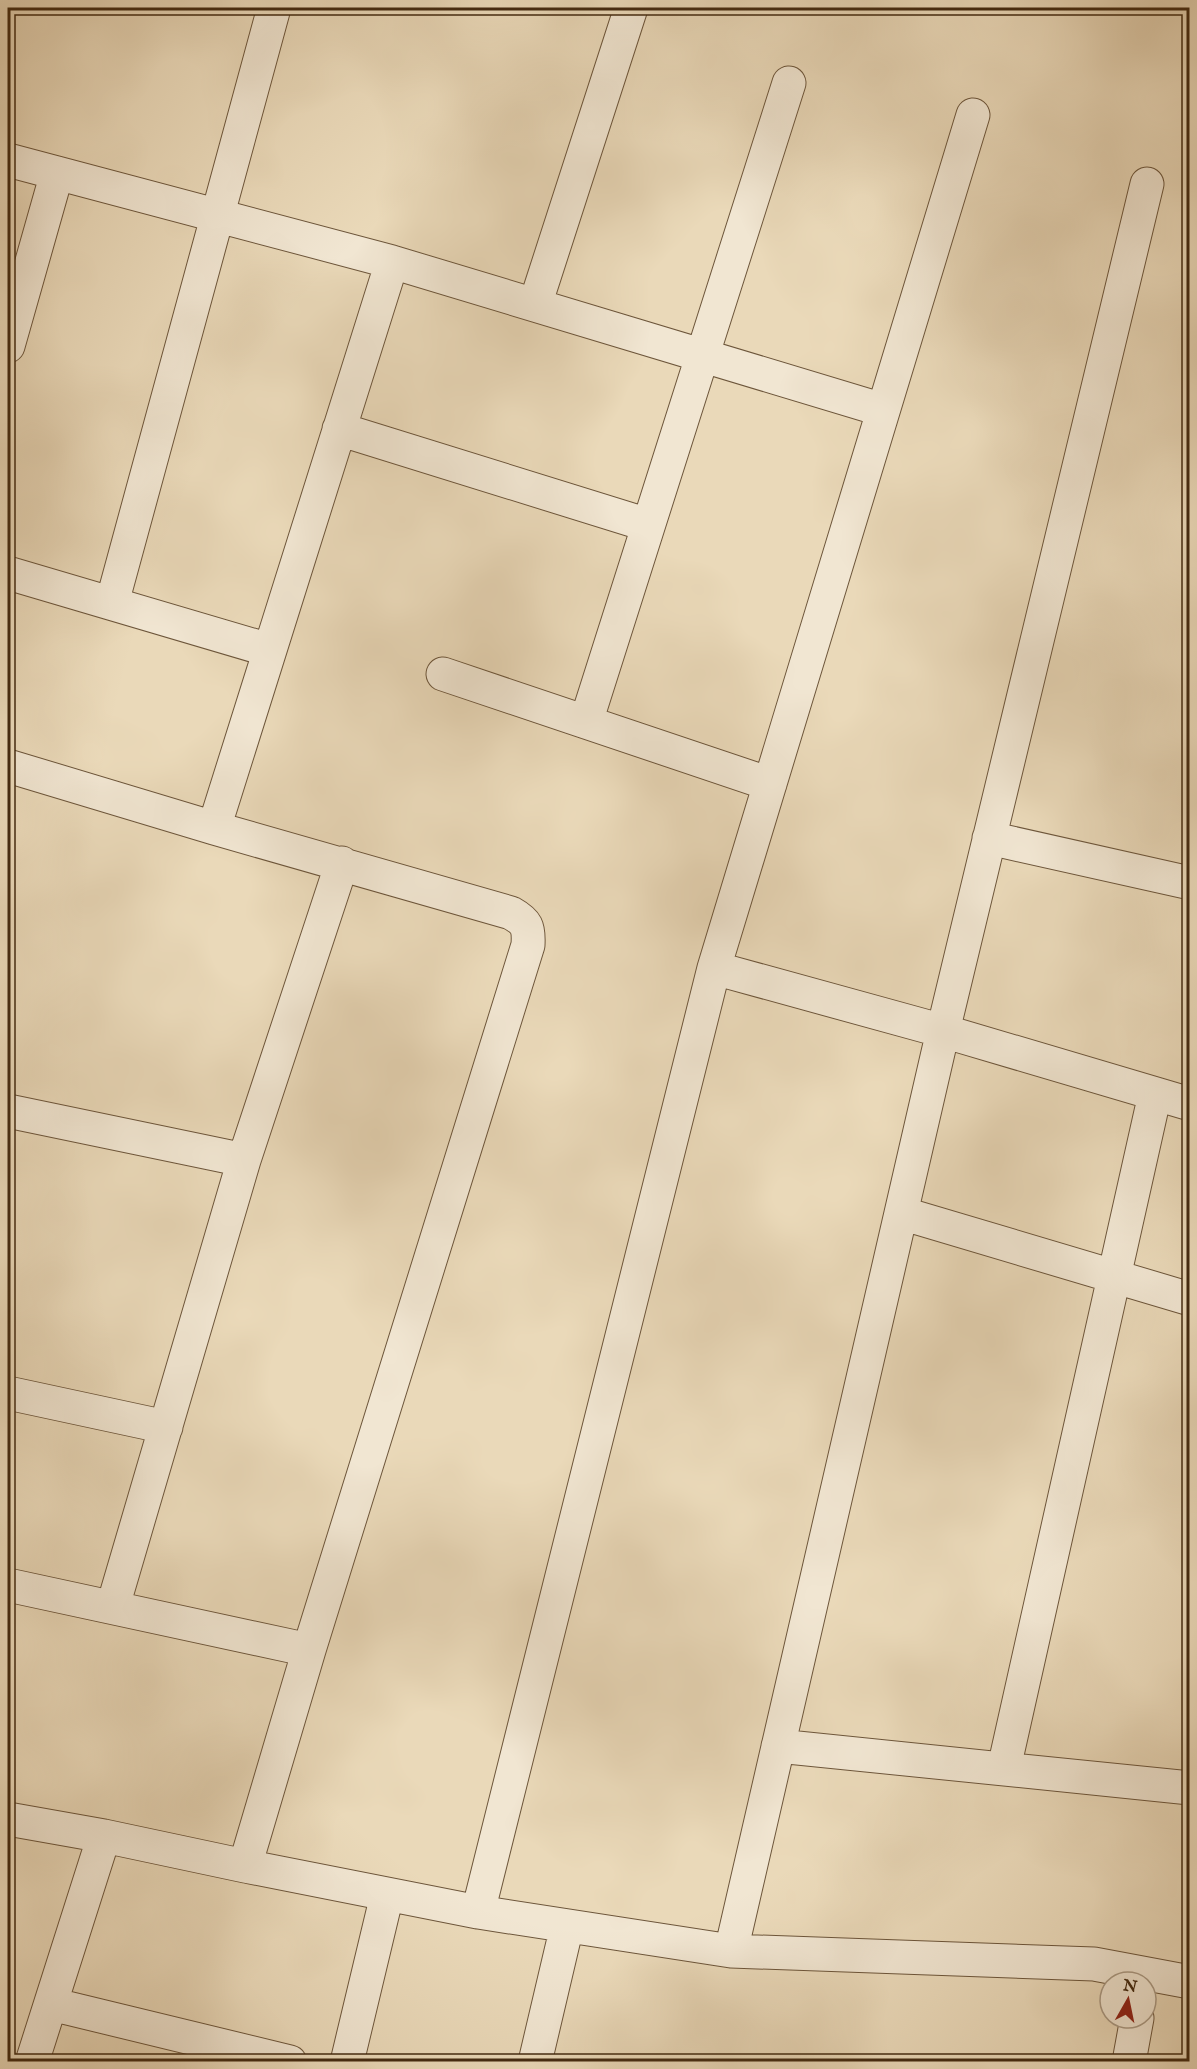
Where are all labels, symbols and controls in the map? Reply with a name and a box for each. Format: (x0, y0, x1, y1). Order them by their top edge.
north arrow (1098, 1970, 1158, 2030)
text: N (1121, 1976, 1139, 1998)

